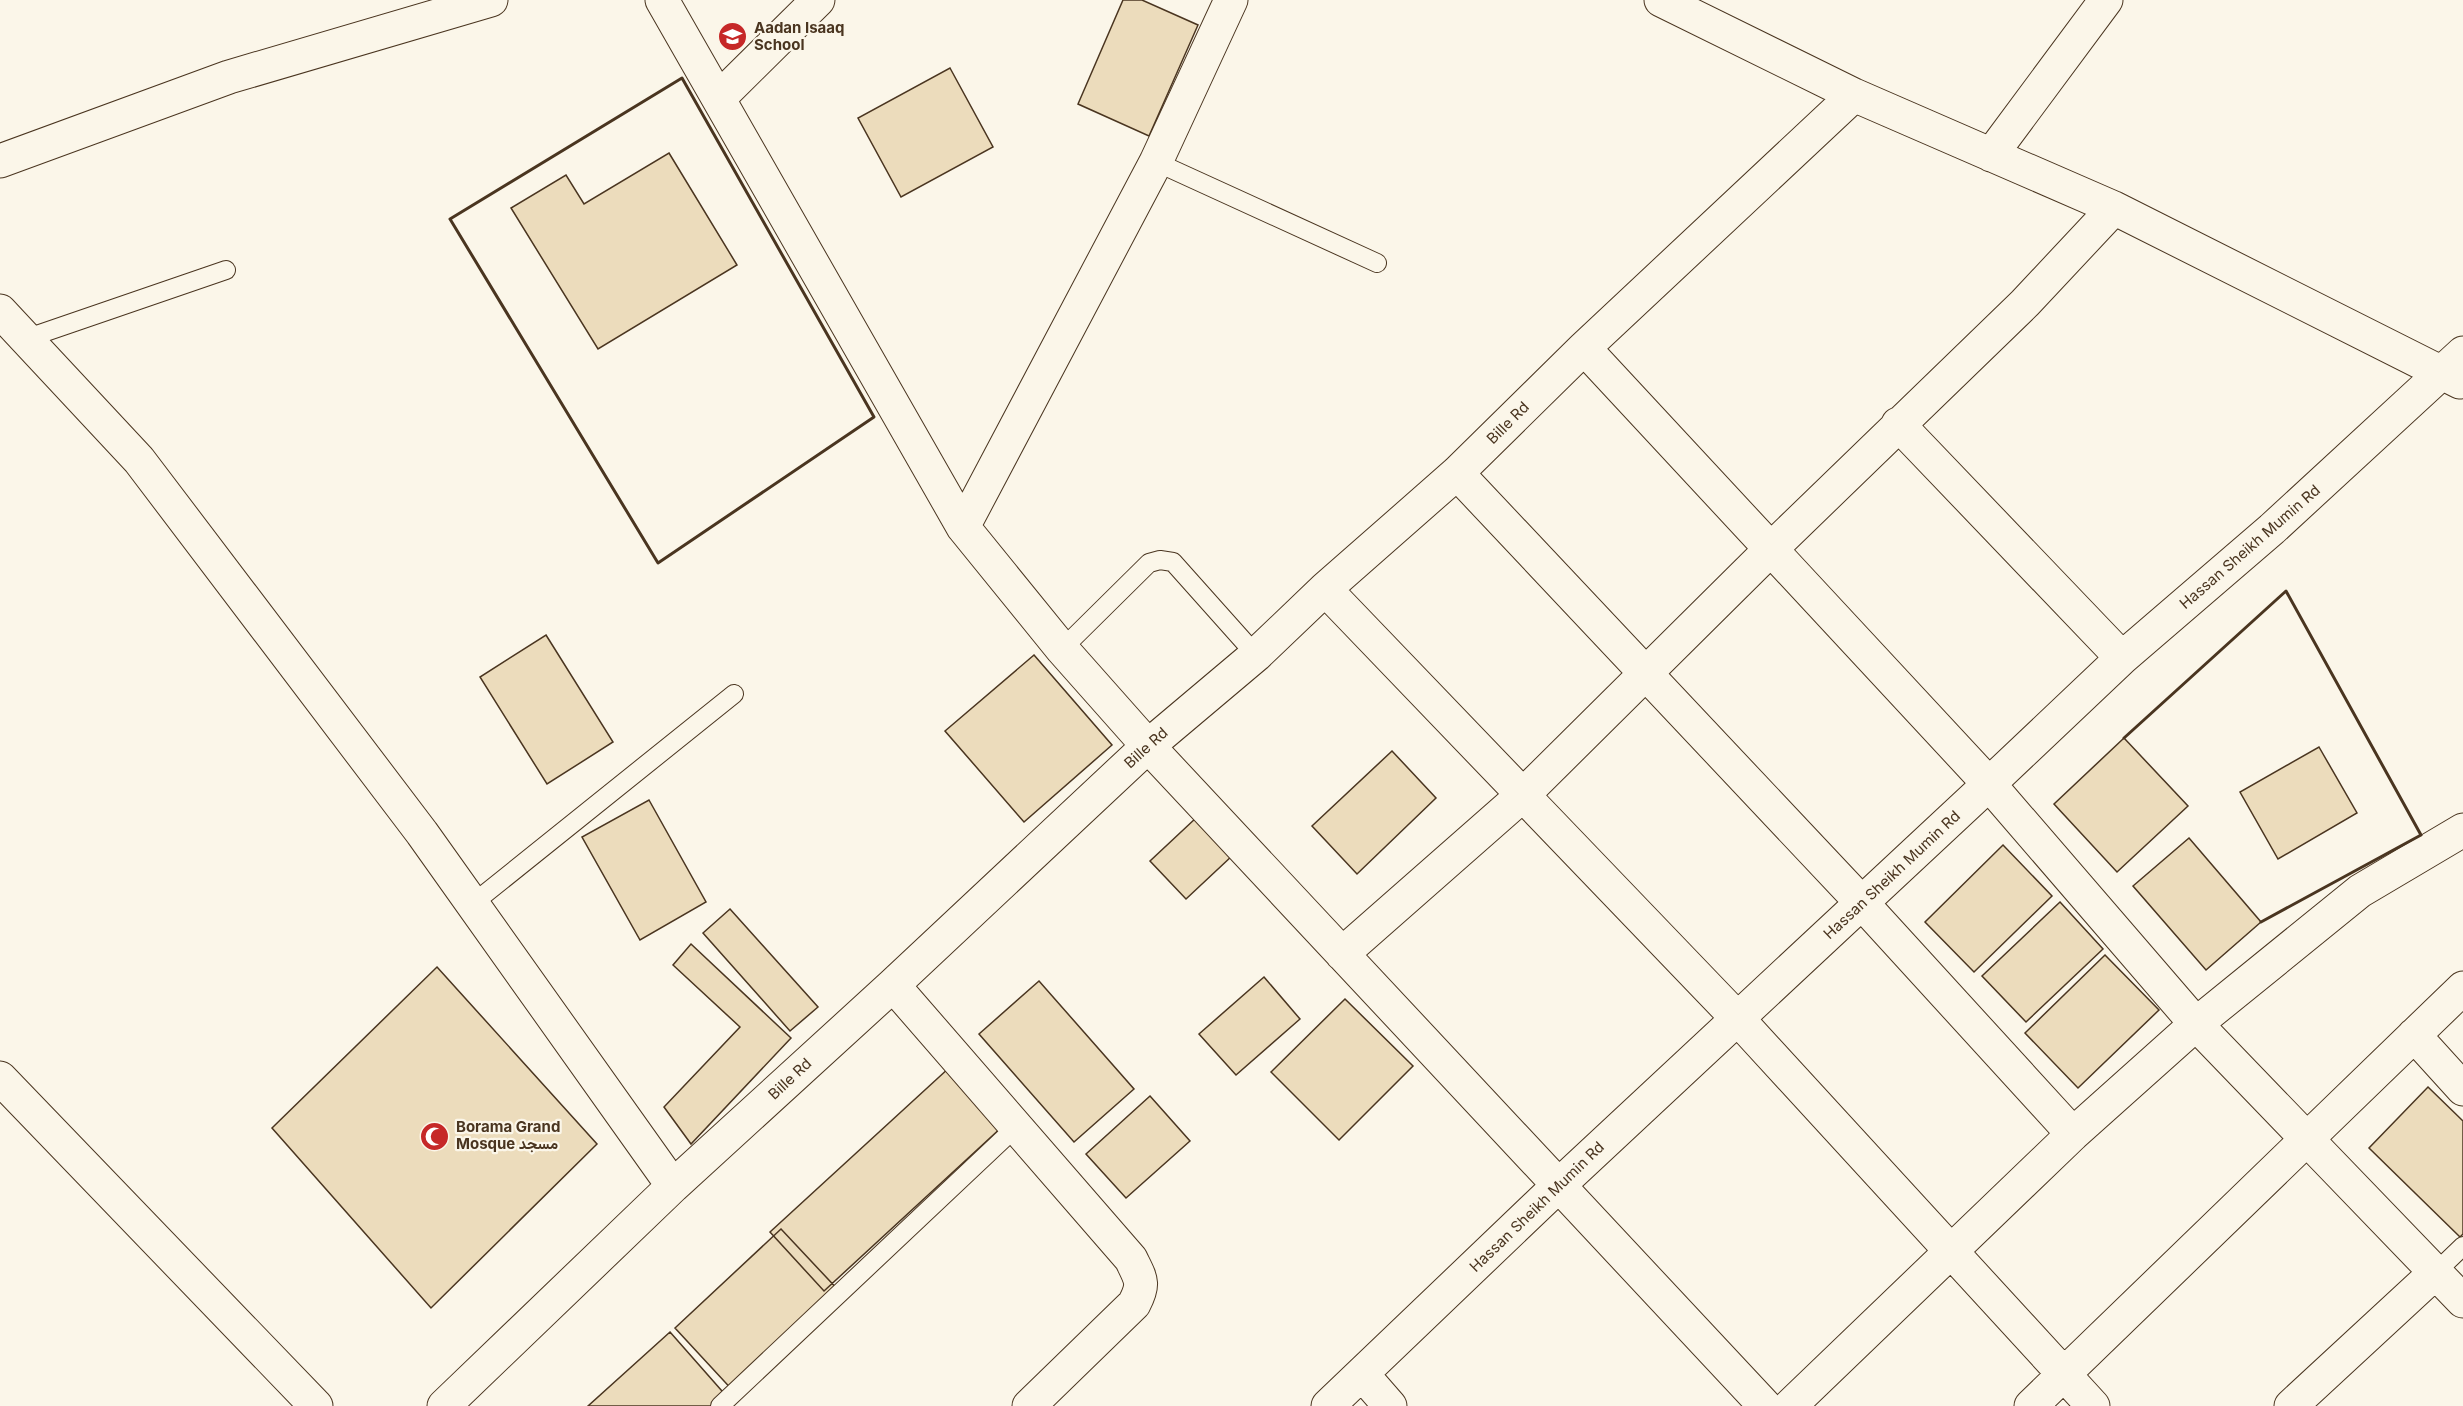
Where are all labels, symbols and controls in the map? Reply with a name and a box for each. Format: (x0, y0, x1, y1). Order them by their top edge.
place label: Aadan Isaaq School (754, 18, 844, 54)
school or university icon: Aadan Isaaq School (717, 21, 749, 53)
street label: Bille Rd (1482, 397, 1533, 448)
street label: Hassan Sheikh Mumin Rd (2176, 480, 2324, 613)
street label: Bille Rd (1120, 723, 1171, 772)
street label: Hassan Sheikh Mumin Rd (1819, 806, 1964, 943)
street label: Bille Rd (764, 1054, 815, 1103)
place label: Borama Grand Mosque مسجد (456, 1117, 560, 1153)
mosque icon: Borama Grand Mosque مسجد (419, 1120, 451, 1152)
street label: Hassan Sheikh Mumin Rd (1465, 1137, 1608, 1276)

